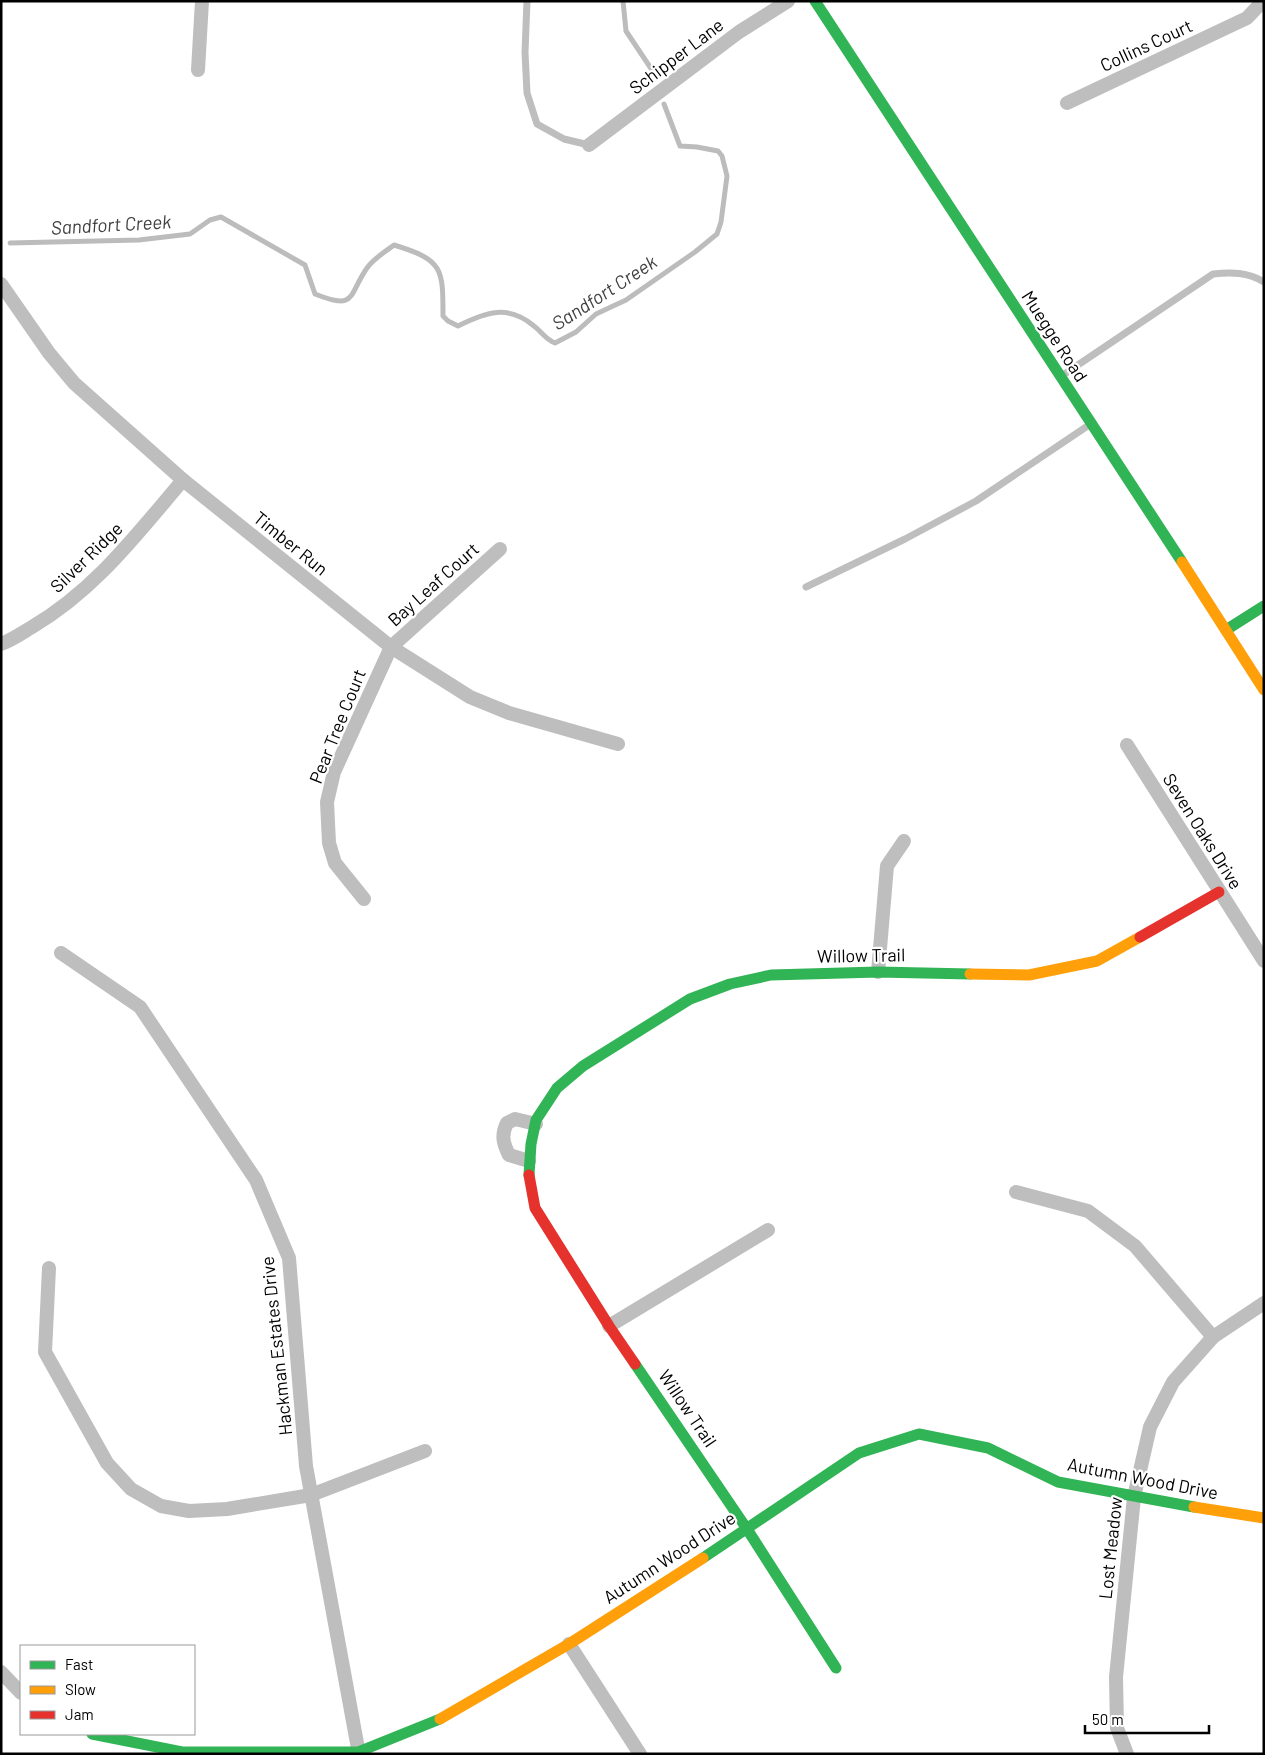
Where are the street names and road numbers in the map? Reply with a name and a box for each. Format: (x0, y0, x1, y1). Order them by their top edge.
street label: Schipper Lane (625, 13, 727, 99)
street label: Collins Court (1096, 14, 1196, 76)
street label: Muegge Road (1017, 286, 1093, 386)
street label: Timber Run (249, 506, 333, 580)
street label: Silver Ridge (45, 517, 127, 597)
street label: Bay Leaf Court (383, 537, 483, 631)
street label: Pear Tree Court (304, 666, 370, 786)
street label: Seven Oaks Drive (1159, 769, 1247, 893)
street label: Willow Trail (817, 943, 905, 967)
street label: Hackman Estates Drive (256, 1255, 296, 1437)
street label: Willow Trail (654, 1365, 722, 1451)
street label: Autumn Wood Drive (1066, 1453, 1220, 1503)
street label: Lost Meadow (1094, 1496, 1126, 1600)
street label: Autumn Wood Drive (599, 1506, 739, 1608)

